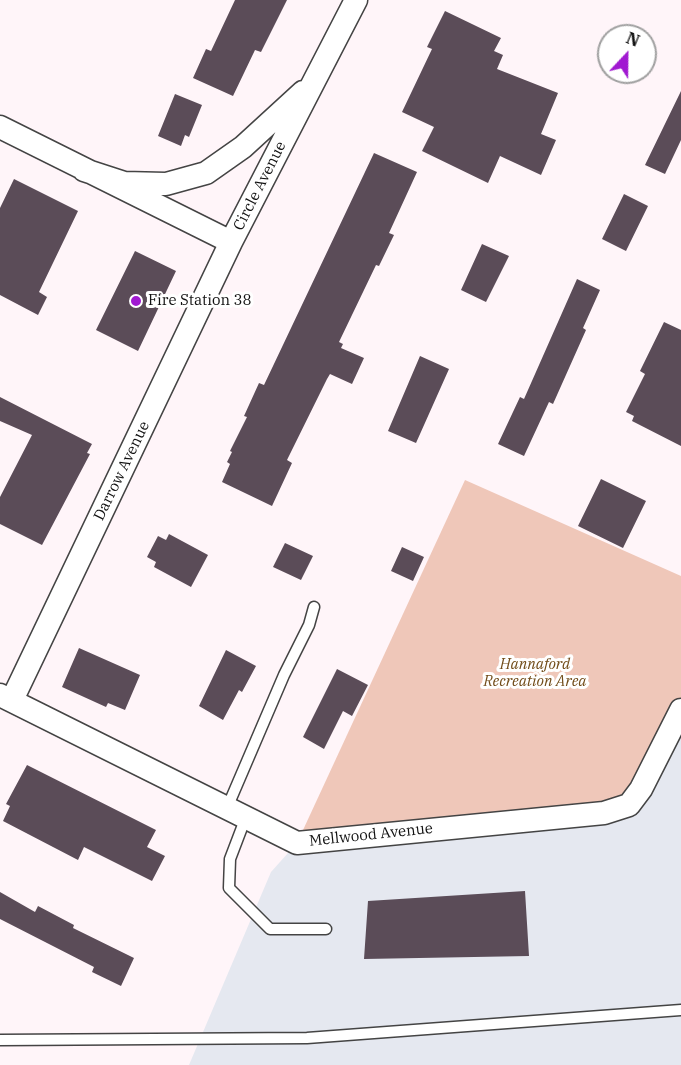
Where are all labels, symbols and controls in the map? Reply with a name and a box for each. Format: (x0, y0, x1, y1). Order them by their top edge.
north arrow (597, 24, 657, 84)
text: N (623, 28, 643, 51)
street label: Circle Avenue (230, 138, 290, 234)
place label: Fire Station 38 (148, 292, 252, 310)
marker: Fire Station 38 (129, 294, 143, 308)
street label: Darrow Avenue (90, 418, 154, 524)
park label: Hannaford Recreation Area (483, 656, 587, 691)
street label: Mellwood Avenue (308, 820, 434, 850)

